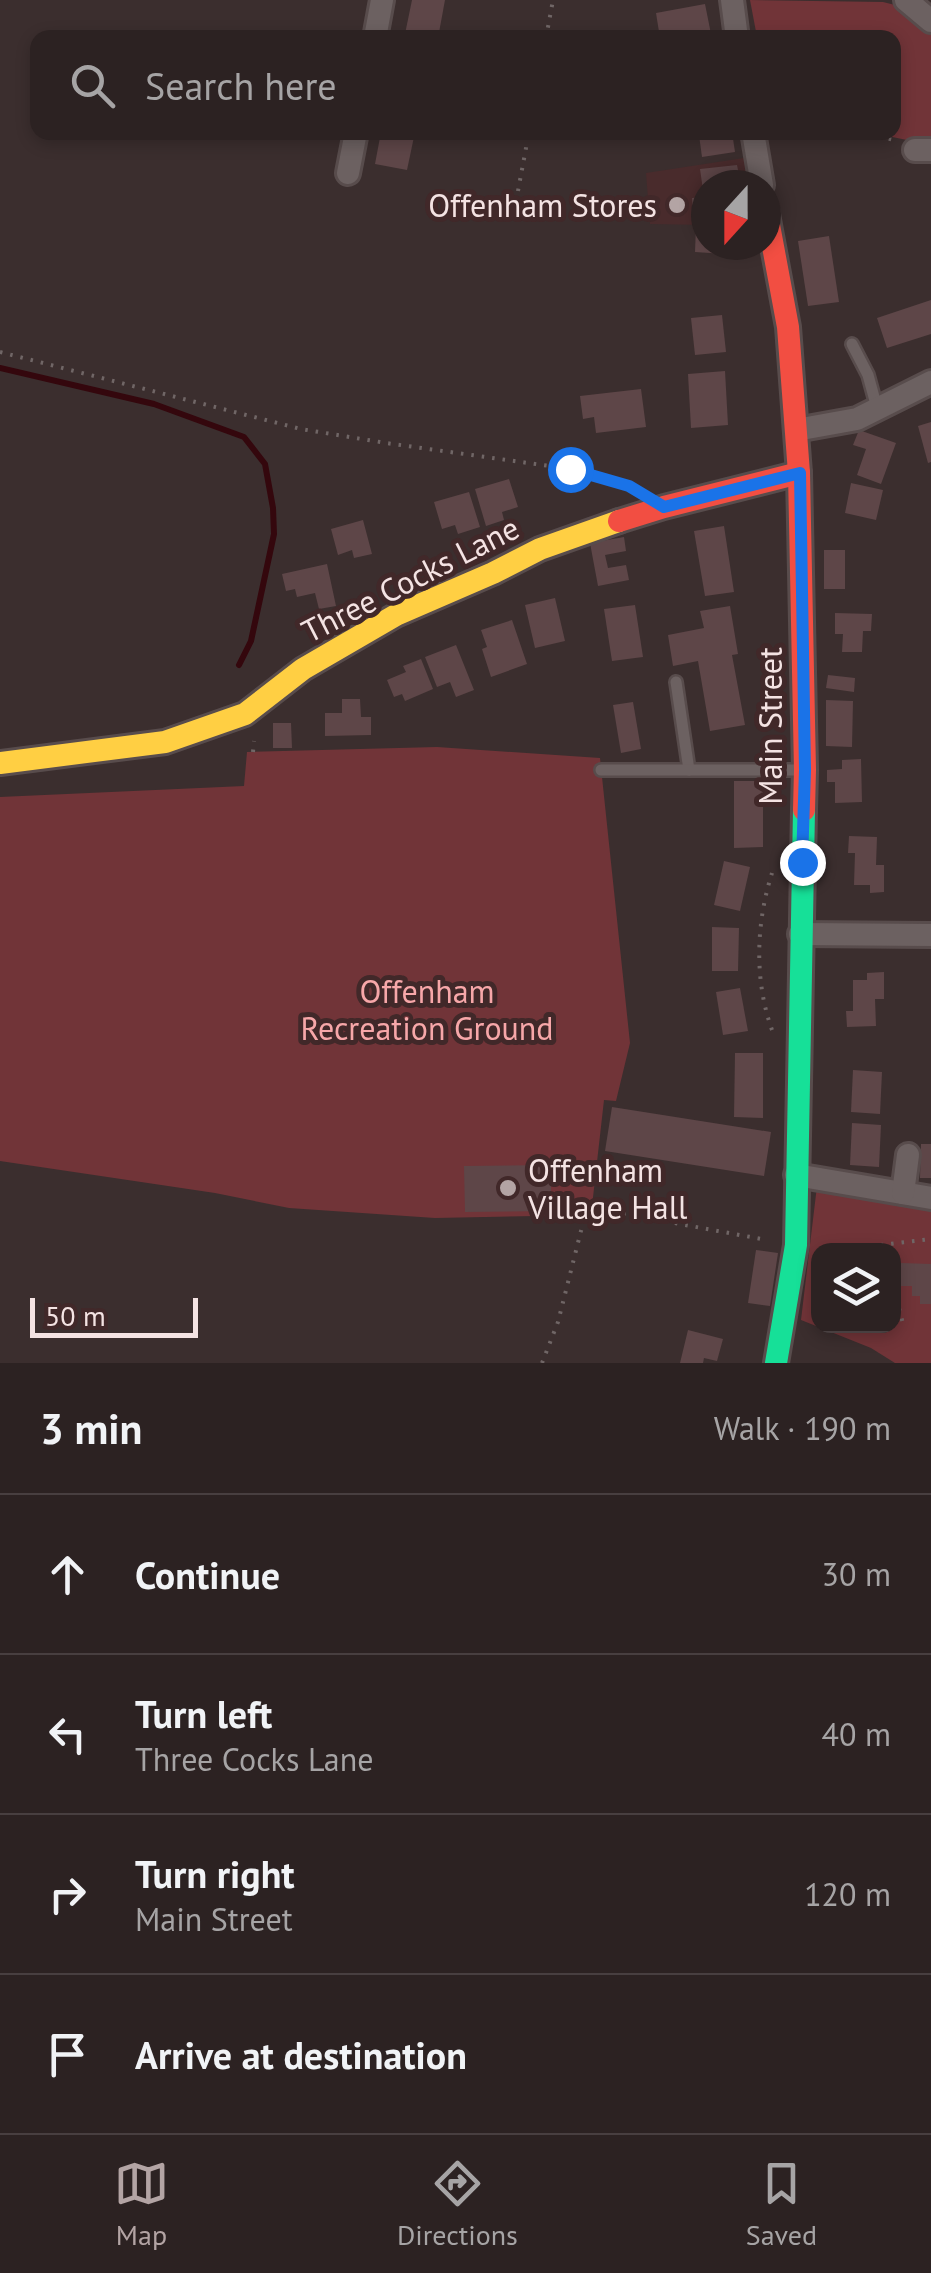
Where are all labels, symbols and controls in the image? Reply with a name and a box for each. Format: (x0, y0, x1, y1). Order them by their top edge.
search box (30, 30, 901, 140)
icon: search (65, 58, 120, 113)
text: Search here (145, 61, 337, 110)
north arrow (691, 170, 781, 260)
place label: Offenham Stores (428, 184, 657, 226)
marker: Offenham Stores (666, 194, 688, 216)
route start (548, 447, 594, 493)
street label: Three Cocks Lane (294, 506, 526, 652)
street label: Main Street (749, 647, 791, 805)
route end (780, 840, 826, 886)
park label: Offenham Recreation Ground (300, 970, 554, 1049)
place label: Offenham Village Hall (527, 1149, 688, 1228)
marker: Offenham Village Hall (497, 1177, 519, 1199)
map controls (811, 1243, 901, 1333)
button: layers (811, 1243, 901, 1333)
scale bar (30, 1293, 198, 1338)
text: 50 m (45, 1297, 106, 1334)
text: 3 min (40, 1401, 142, 1456)
text: Walk · 190 m (714, 1407, 891, 1449)
icon: ahead (40, 1547, 95, 1602)
text: Continue (135, 1550, 280, 1599)
text: 30 m (822, 1553, 891, 1595)
text: Turn left (135, 1689, 272, 1738)
icon: left (40, 1707, 95, 1762)
text: 40 m (822, 1713, 891, 1755)
text: Three Cocks Lane (135, 1738, 373, 1780)
text: Turn right (135, 1849, 295, 1898)
icon: right (40, 1867, 95, 1922)
text: 120 m (804, 1873, 891, 1915)
text: Main Street (135, 1898, 293, 1940)
icon: arrive (40, 2027, 95, 2082)
text: Arrive at destination (135, 2030, 467, 2079)
tab: Map (114, 2156, 169, 2253)
tab: Directions (397, 2156, 518, 2253)
tab: Saved (746, 2156, 817, 2253)

